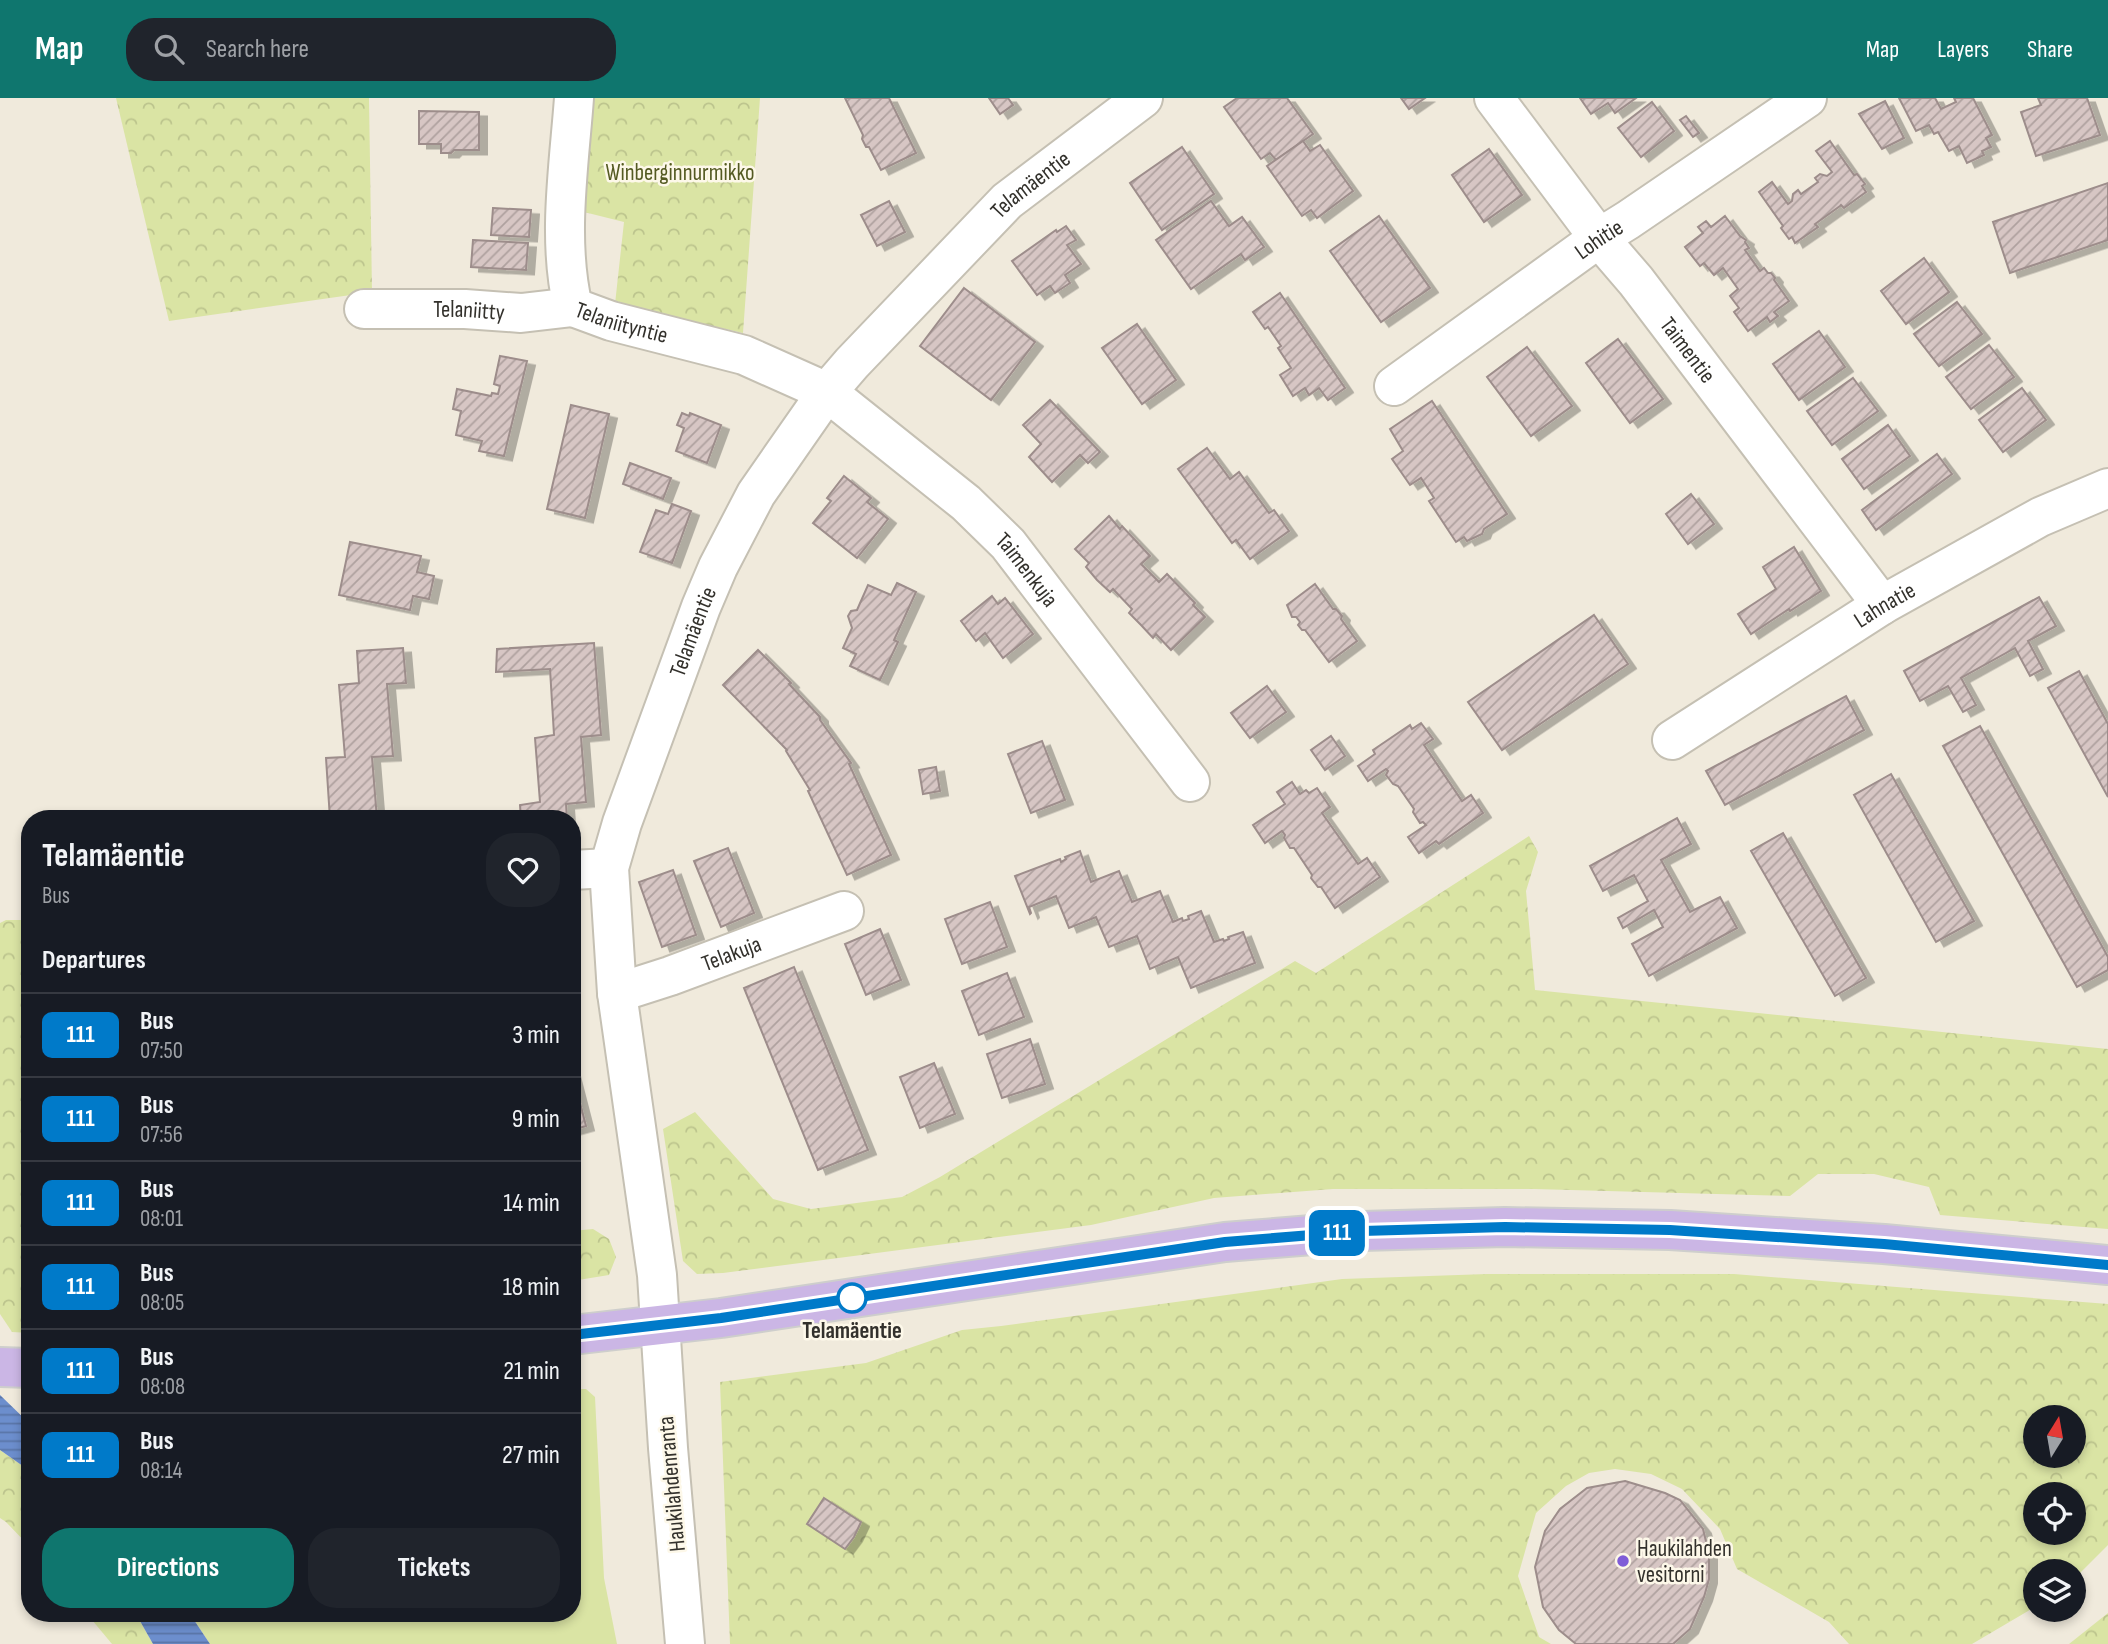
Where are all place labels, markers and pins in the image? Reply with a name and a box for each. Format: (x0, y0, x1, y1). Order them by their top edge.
marker: Telamäentie (837, 1283, 867, 1313)
place label: Telamäentie (802, 1317, 902, 1345)
place label: Haukilahden vesitorni (1637, 1535, 1732, 1589)
marker: Haukilahden vesitorni (1615, 1553, 1631, 1569)

